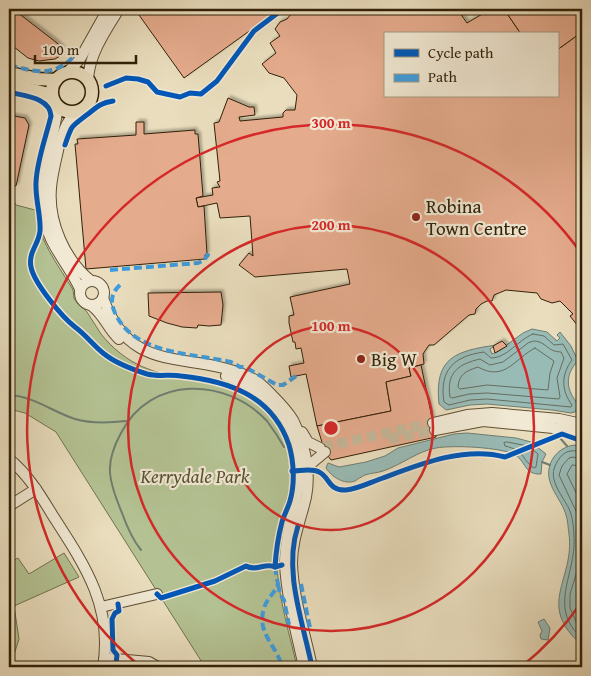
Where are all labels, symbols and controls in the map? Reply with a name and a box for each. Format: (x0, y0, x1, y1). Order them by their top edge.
scale bar (35, 32, 136, 64)
legend (384, 32, 558, 98)
text: 100 m (42, 39, 80, 60)
text: Cycle path (428, 42, 494, 63)
text: Path (428, 66, 457, 87)
text: 300 m (311, 112, 351, 133)
place label: Robina Town Centre (426, 192, 527, 242)
marker: Robina Town Centre (410, 211, 422, 223)
text: 200 m (311, 214, 351, 235)
text: 100 m (311, 315, 351, 336)
place label: Big W (371, 345, 417, 373)
marker: Big W (355, 353, 367, 365)
centre of rings (322, 419, 340, 437)
park label: Kerrydale Park (140, 462, 250, 490)

